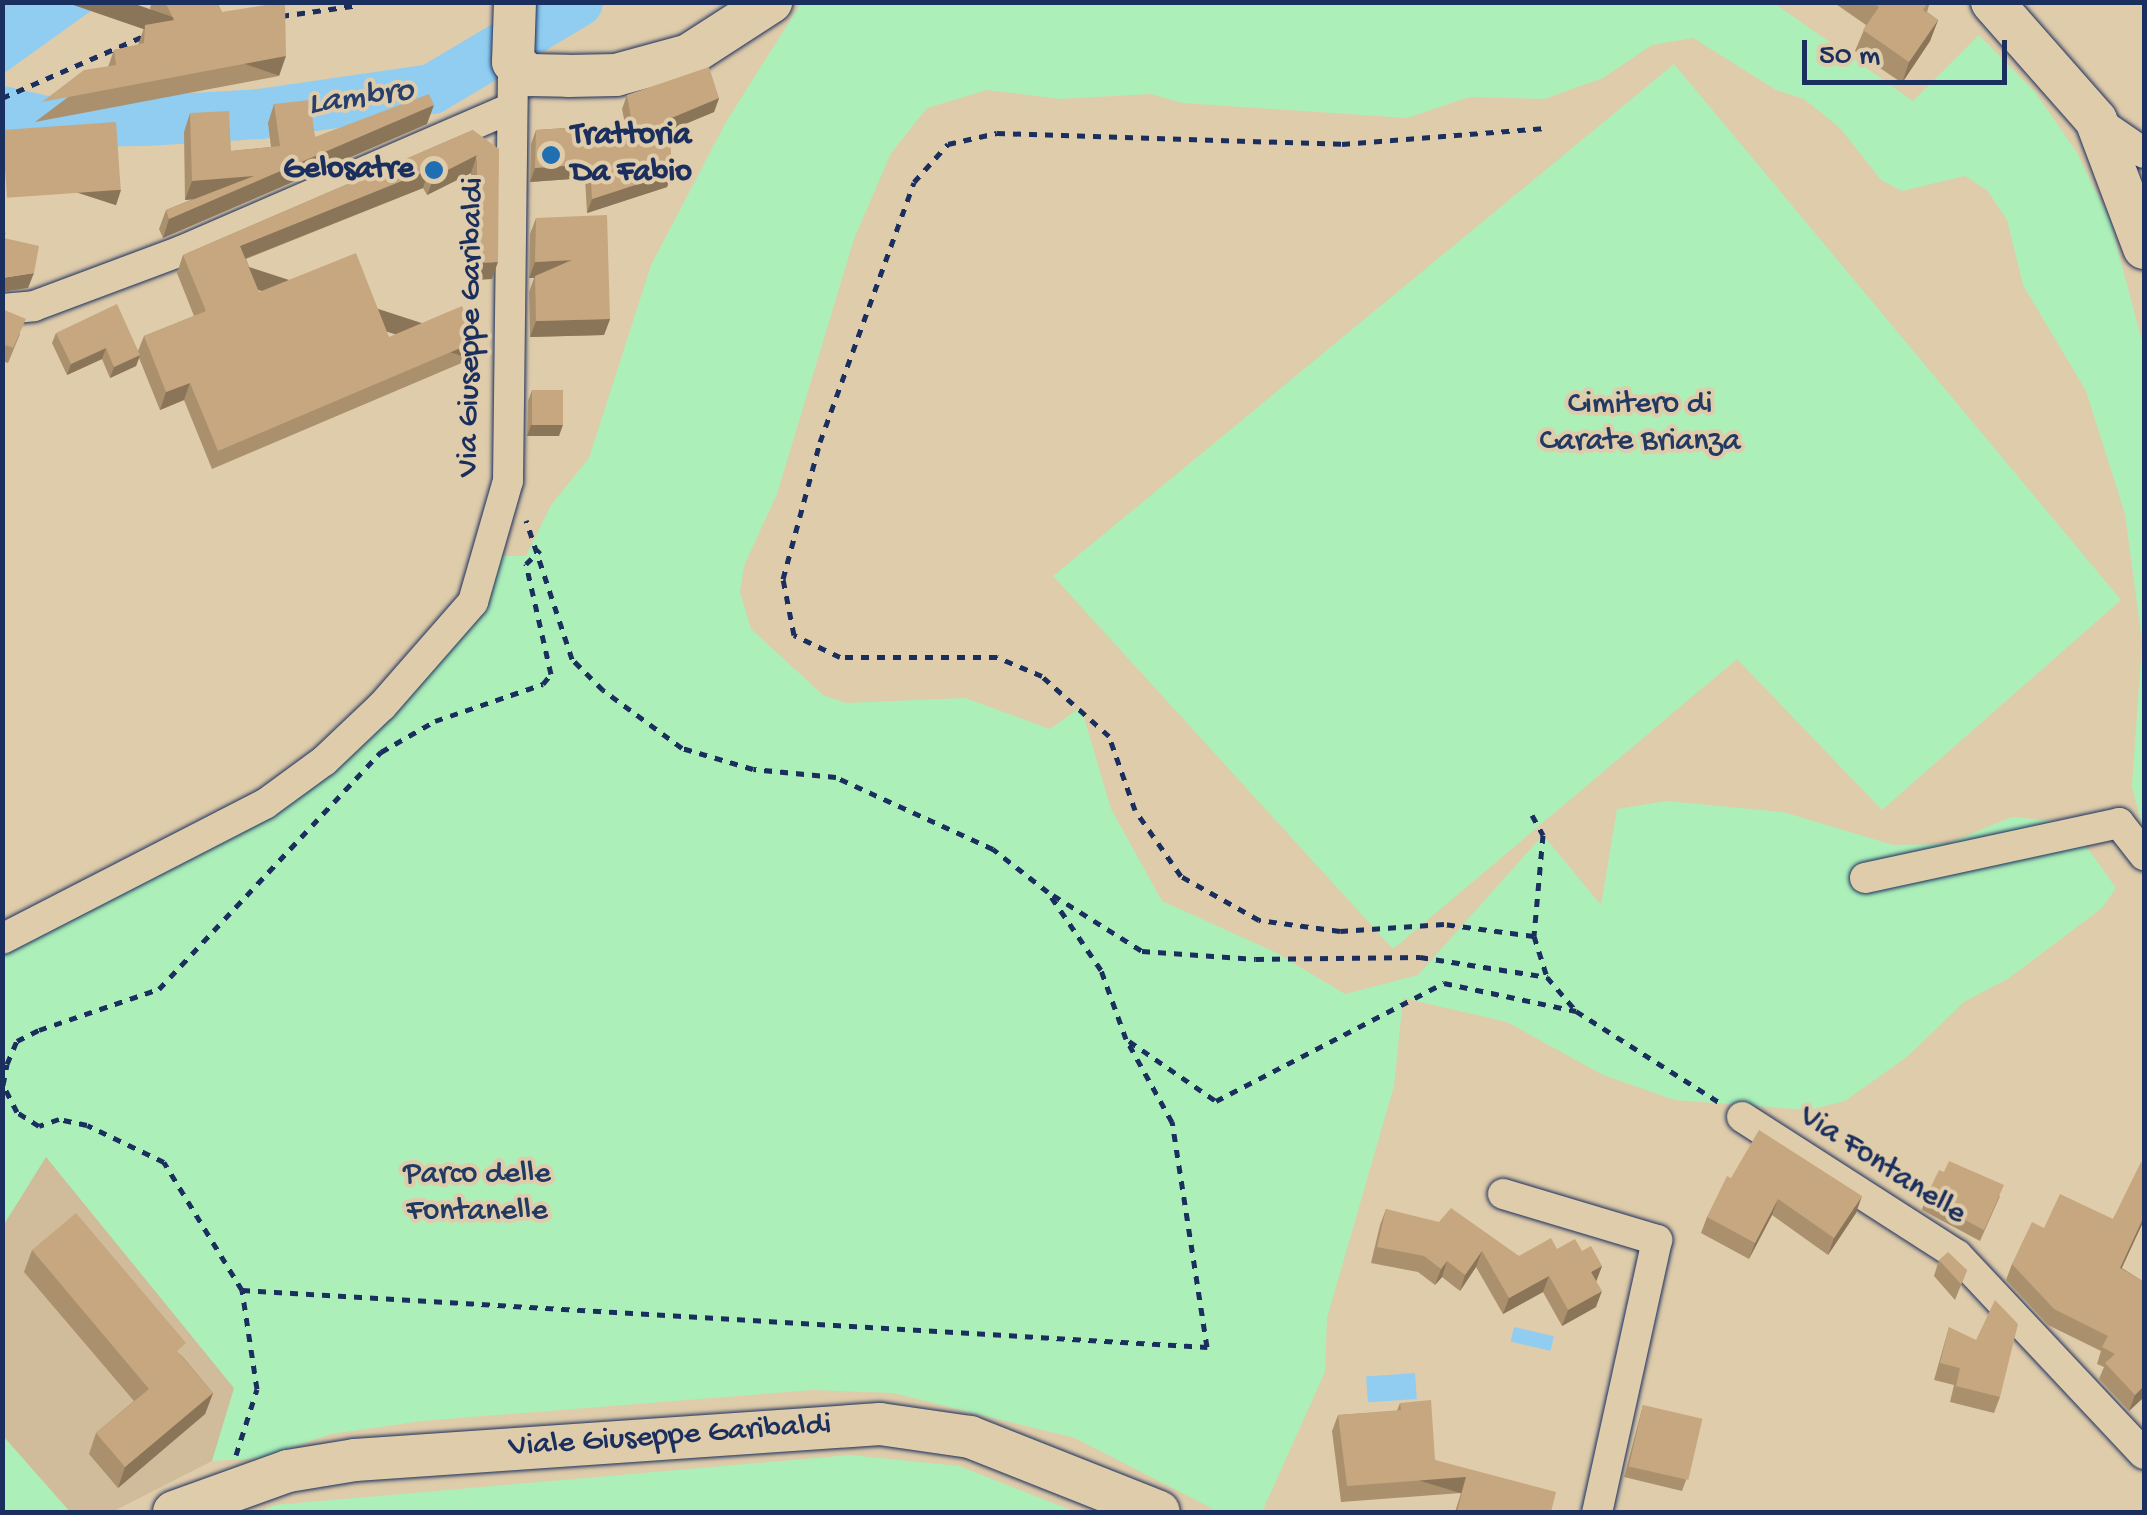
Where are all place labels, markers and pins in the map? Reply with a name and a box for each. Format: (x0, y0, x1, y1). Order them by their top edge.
place label: Trattoria Da Fabio (571, 118, 692, 193)
marker: Trattoria Da Fabio (540, 144, 562, 166)
place label: Gelosatre (283, 151, 414, 189)
marker: Gelosatre (423, 159, 445, 181)

